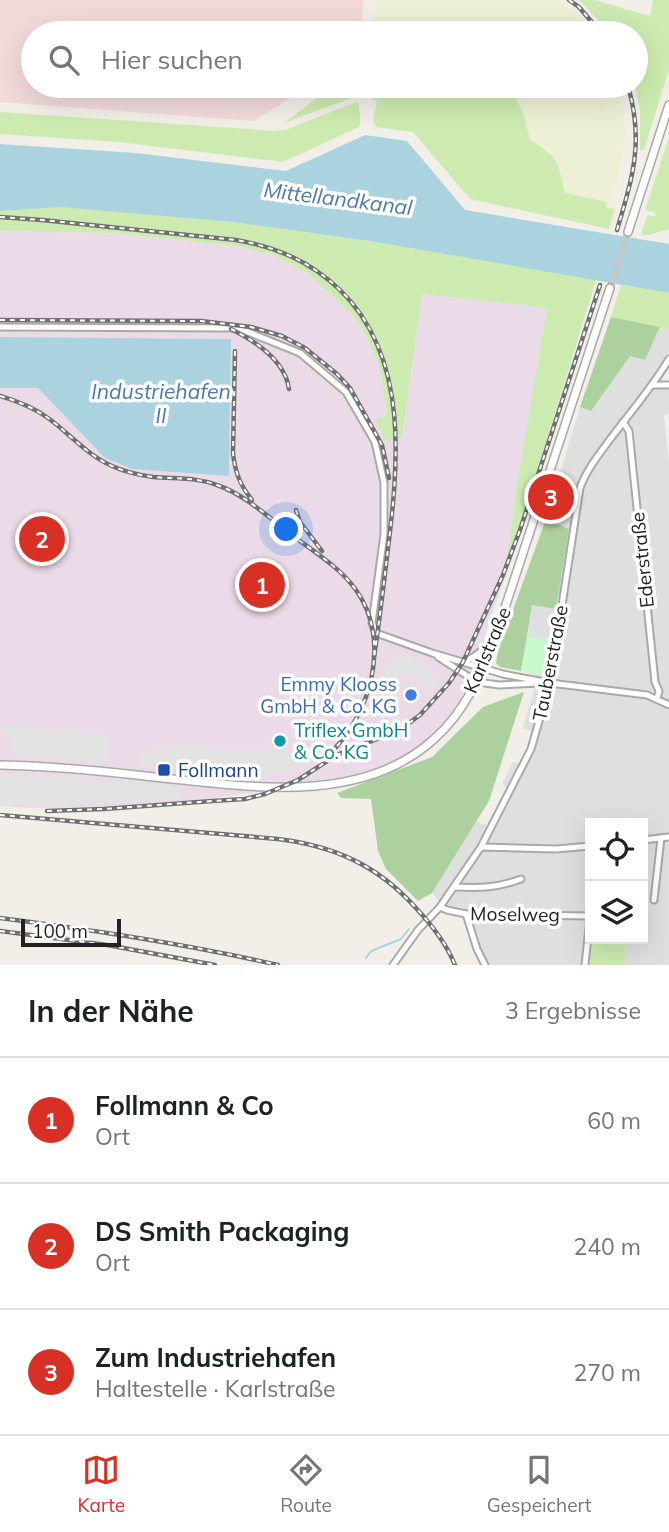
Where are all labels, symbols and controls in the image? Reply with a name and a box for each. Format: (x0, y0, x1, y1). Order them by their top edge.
search box (21, 21, 648, 98)
icon: search (45, 41, 83, 79)
text: Hier suchen (101, 43, 243, 76)
water label: Mittellandkanal (262, 176, 414, 220)
water label: Industriehafen II (91, 378, 231, 428)
pin: 3 (528, 471, 574, 523)
street label: Ederstraße (625, 511, 659, 609)
your location (269, 512, 303, 546)
pin: 2 (19, 513, 65, 565)
pin: 1 (239, 559, 285, 611)
street label: Karlstraße (458, 603, 516, 697)
street label: Tauberstraße (527, 603, 573, 723)
place label: Emmy Klooss GmbH & Co. KG (260, 672, 397, 718)
marker: Emmy Klooss GmbH & Co. KG (403, 687, 419, 703)
place label: Triflex GmbH & Co. KG (294, 718, 408, 764)
marker: Triflex GmbH & Co. KG (272, 733, 288, 749)
place label: Follmann (178, 758, 259, 782)
marker: Follmann (156, 762, 172, 778)
map controls (585, 818, 648, 944)
button: locate (585, 818, 648, 881)
button: layers (585, 881, 648, 944)
street label: Moselweg (470, 901, 560, 927)
scale bar (21, 916, 121, 948)
text: 100 m (32, 919, 88, 943)
text: In der Nähe (28, 992, 194, 1030)
text: 3 Ergebnisse (505, 996, 641, 1025)
text: Follmann & Co (95, 1089, 274, 1122)
text: 1 (44, 1106, 58, 1135)
text: 60 m (587, 1106, 641, 1135)
text: Ort (95, 1122, 130, 1151)
text: DS Smith Packaging (95, 1215, 349, 1248)
text: 2 (44, 1232, 58, 1261)
text: 240 m (573, 1232, 641, 1261)
text: Ort (95, 1248, 130, 1277)
text: Zum Industriehafen (95, 1341, 336, 1374)
text: 3 (44, 1358, 58, 1387)
text: 270 m (573, 1358, 641, 1387)
text: Haltestelle · Karlstraße (95, 1374, 336, 1403)
tab: Karte (77, 1451, 125, 1517)
tab: Route (280, 1451, 332, 1517)
tab: Gespeichert (487, 1451, 592, 1517)

